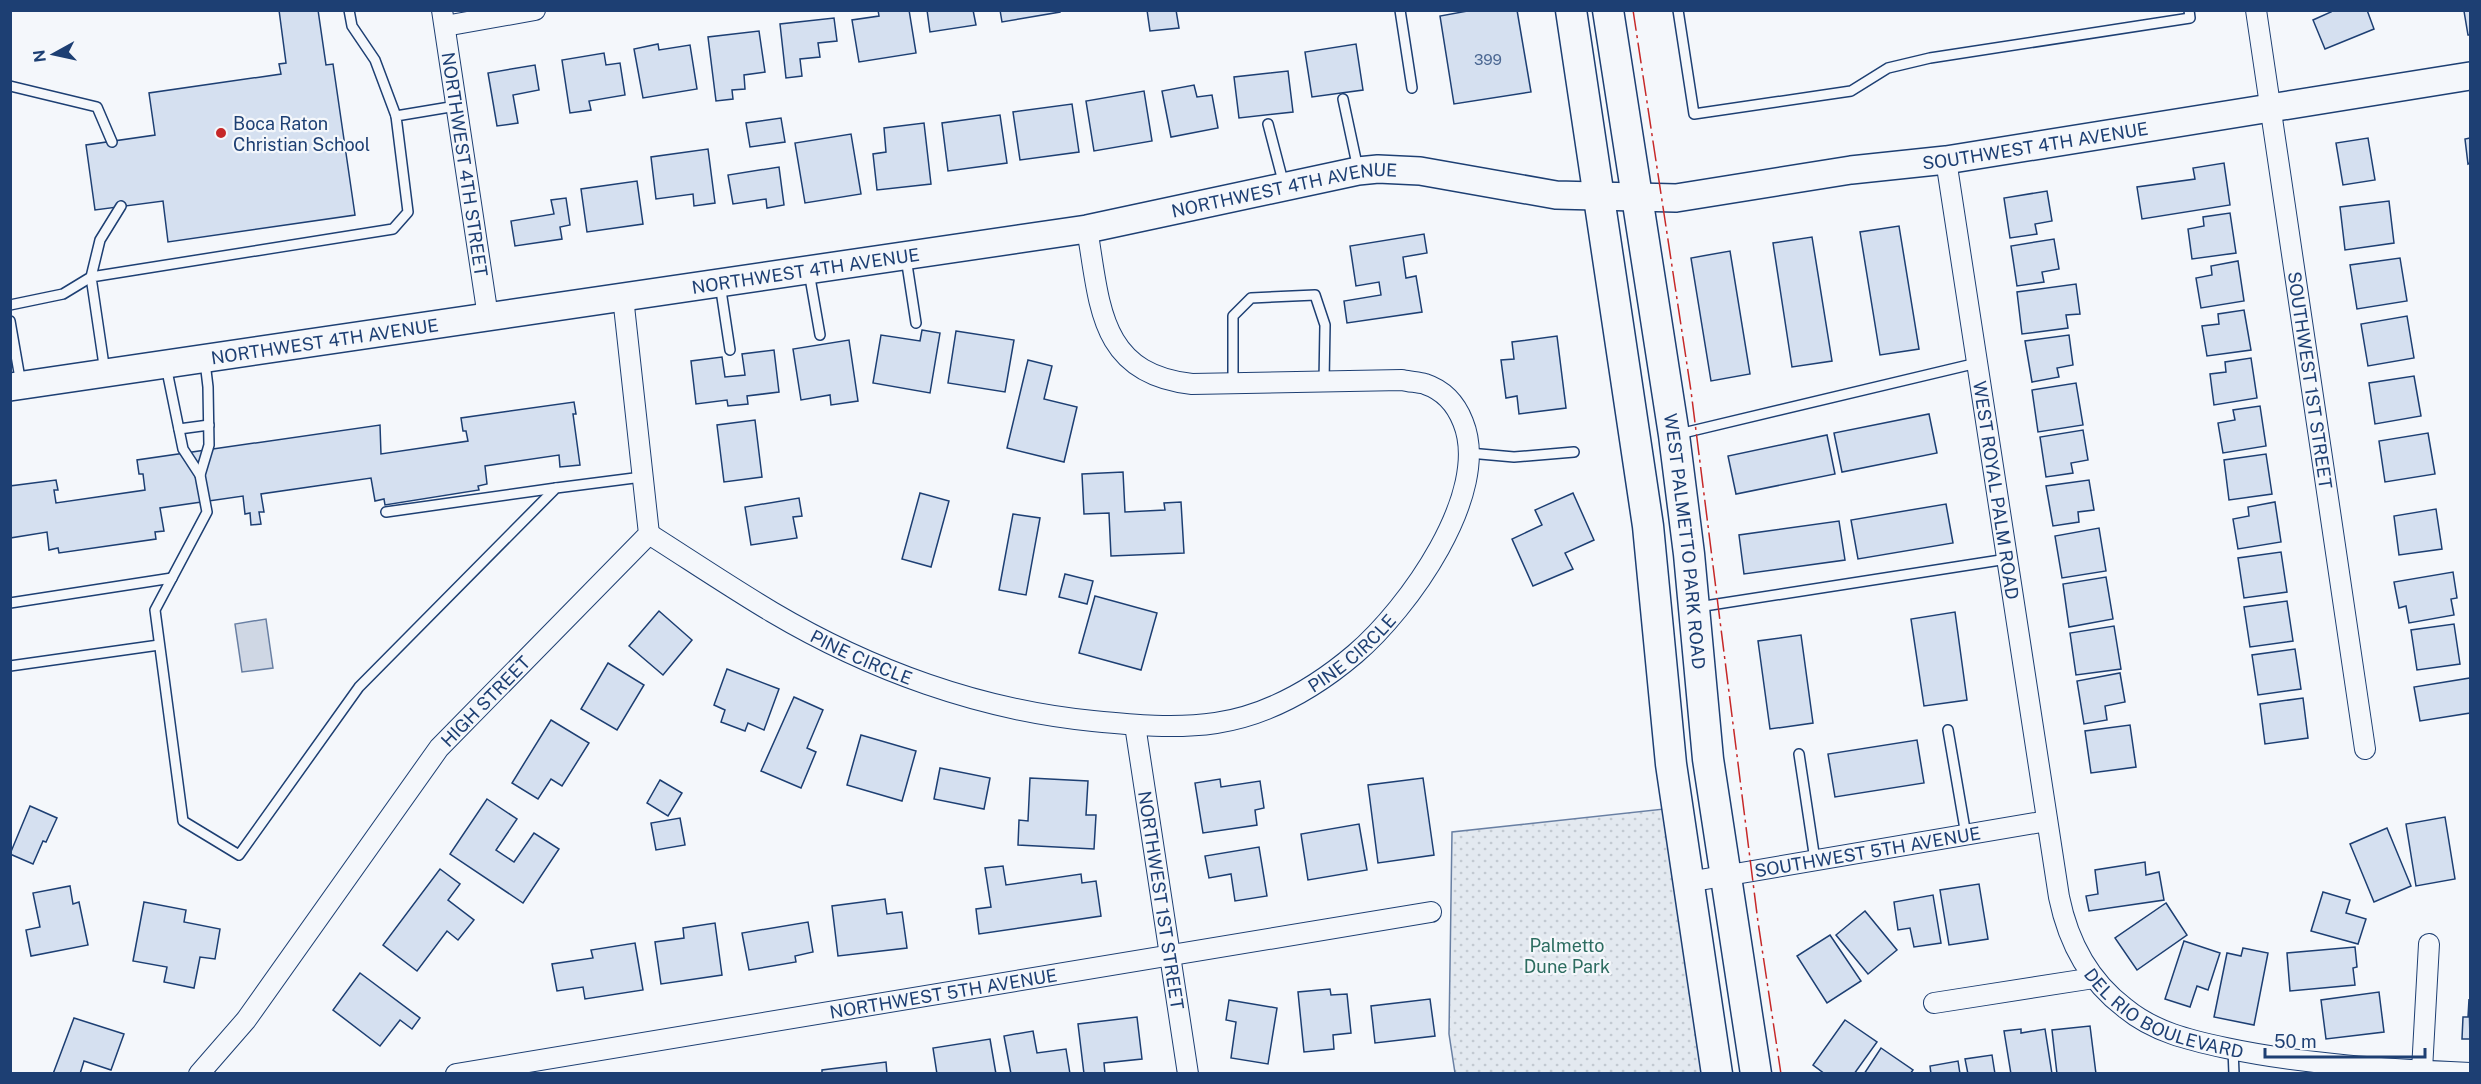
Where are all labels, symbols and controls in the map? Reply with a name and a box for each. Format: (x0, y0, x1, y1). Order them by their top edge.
north arrow (24, 24, 84, 84)
text: N (29, 48, 50, 64)
street label: NORTHWEST 4TH STREET (438, 51, 492, 278)
house number: 399 (1474, 51, 1502, 68)
place label: Boca Raton Christian School (233, 113, 370, 155)
street label: SOUTHWEST 4TH AVENUE (1921, 117, 2150, 173)
marker: Boca Raton Christian School (214, 126, 228, 140)
street label: NORTHWEST 4TH AVENUE (1169, 158, 1398, 221)
street label: NORTHWEST 4TH AVENUE (690, 243, 921, 297)
street label: SOUTHWEST 1ST STREET (2284, 270, 2337, 490)
street label: NORTHWEST 4TH AVENUE (209, 314, 440, 368)
street label: WEST ROYAL PALM ROAD (1970, 379, 2024, 601)
street label: WEST PALMETTO PARK ROAD (1660, 412, 1710, 670)
street label: PINE CIRCLE (1304, 609, 1400, 696)
street label: PINE CIRCLE (807, 625, 915, 689)
street label: HIGH STREET (436, 651, 534, 751)
street label: NORTHWEST 1ST STREET (1135, 789, 1189, 1011)
street label: SOUTHWEST 5TH AVENUE (1753, 822, 1982, 881)
park label: Palmetto Dune Park (1524, 935, 1610, 977)
street label: NORTHWEST 5TH AVENUE (828, 964, 1059, 1022)
street label: DEL RIO BOULEVARD (2080, 964, 2245, 1062)
scale bar (2265, 1021, 2426, 1059)
text: 50 m (2274, 1031, 2317, 1052)

